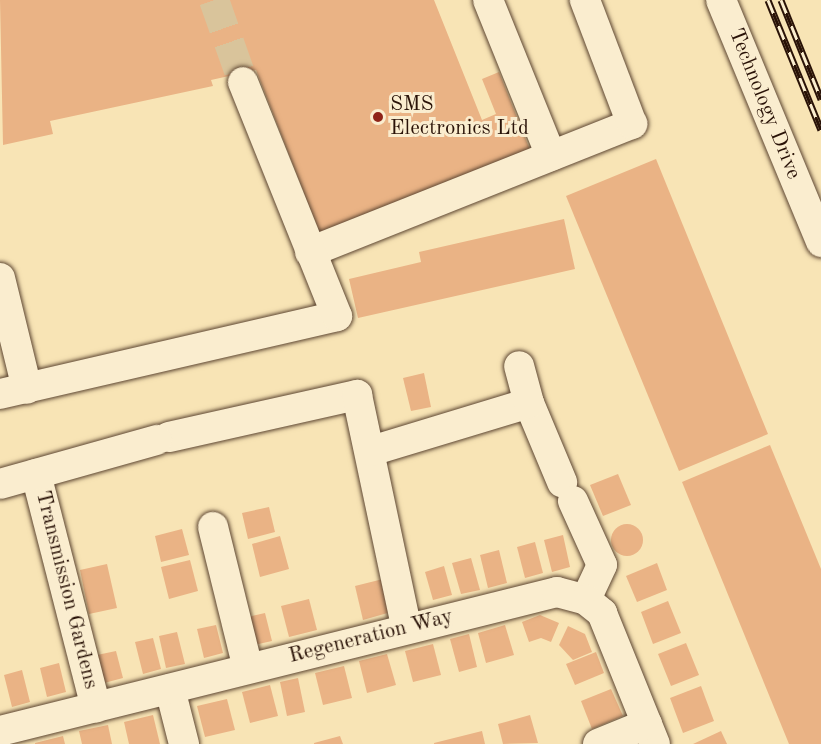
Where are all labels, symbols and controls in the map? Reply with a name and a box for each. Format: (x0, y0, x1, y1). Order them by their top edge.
street label: Technology Drive (722, 25, 806, 183)
place label: SMS Electronics Ltd (390, 92, 529, 142)
marker: SMS Electronics Ltd (371, 110, 385, 124)
street label: Transmission Gardens (29, 488, 103, 692)
street label: Regeneration Way (286, 604, 456, 670)

